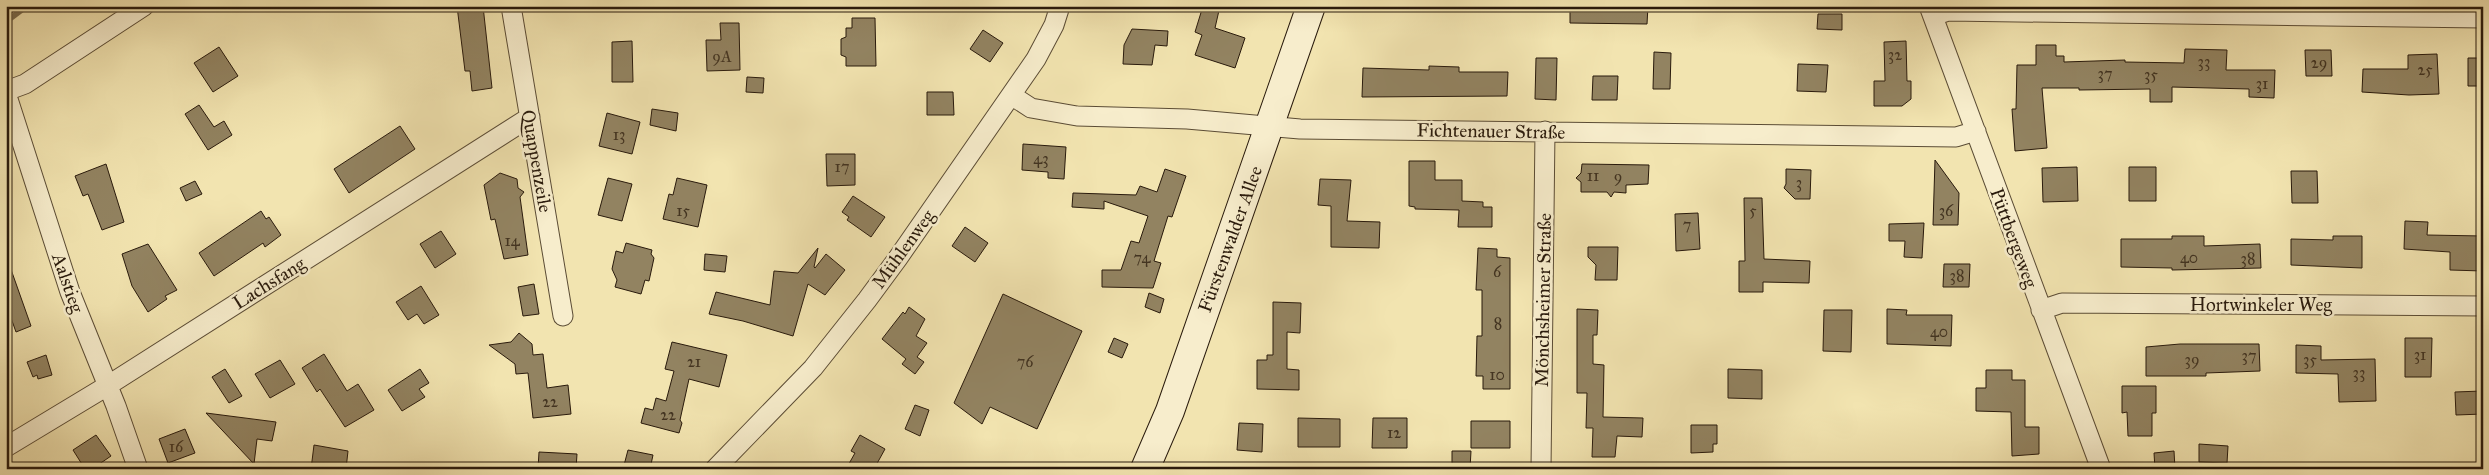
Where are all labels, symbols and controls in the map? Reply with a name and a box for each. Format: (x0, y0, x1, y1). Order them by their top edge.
house number: 32 (1888, 45, 1902, 64)
house number: 9A (712, 47, 732, 66)
house number: 33 (2198, 52, 2210, 71)
house number: 29 (2311, 53, 2327, 72)
house number: 25 (2417, 60, 2433, 79)
house number: 37 (2098, 64, 2112, 83)
house number: 35 (2144, 65, 2158, 84)
house number: 31 (2256, 74, 2268, 93)
street label: Quappenzeile (517, 108, 557, 214)
street label: Fichtenauer Straße (1416, 118, 1566, 144)
house number: 13 (613, 125, 625, 144)
house number: 43 (1033, 149, 1049, 168)
house number: 17 (835, 157, 849, 176)
street label: Fürstenwalder Allee (1193, 163, 1267, 315)
house number: 11 (1587, 166, 1599, 185)
house number: 9 (1614, 167, 1622, 186)
house number: 3 (1796, 173, 1802, 192)
street label: Püttbergeweg (1984, 185, 2043, 292)
house number: 15 (676, 201, 690, 220)
house number: 5 (1749, 201, 1757, 220)
house number: 36 (1939, 201, 1954, 220)
street label: Mühlenweg (867, 205, 940, 294)
street label: Mönchsheimer Straße (1530, 213, 1556, 387)
house number: 7 (1683, 215, 1691, 234)
house number: 14 (504, 231, 521, 250)
house number: 74 (1133, 248, 1152, 267)
house number: 40 (2180, 248, 2198, 267)
street label: Aalstieg (46, 249, 89, 316)
house number: 38 (2241, 249, 2255, 268)
street label: Lachsfang (229, 252, 310, 315)
house number: 6 (1493, 262, 1502, 281)
house number: 38 (1950, 266, 1964, 285)
street label: Hortwinkeler Weg (2190, 293, 2332, 317)
house number: 8 (1494, 314, 1502, 333)
house number: 40 (1930, 322, 1948, 341)
house number: 31 (2414, 345, 2426, 364)
house number: 37 (2242, 346, 2256, 365)
house number: 39 (2185, 350, 2200, 369)
house number: 35 (2303, 350, 2317, 369)
house number: 21 (687, 352, 701, 371)
house number: 76 (1017, 352, 1034, 371)
house number: 33 (2353, 363, 2365, 382)
house number: 10 (1489, 365, 1505, 384)
house number: 22 (542, 392, 558, 411)
house number: 22 (660, 405, 676, 424)
house number: 12 (1387, 423, 1401, 442)
house number: 16 (169, 437, 184, 456)

